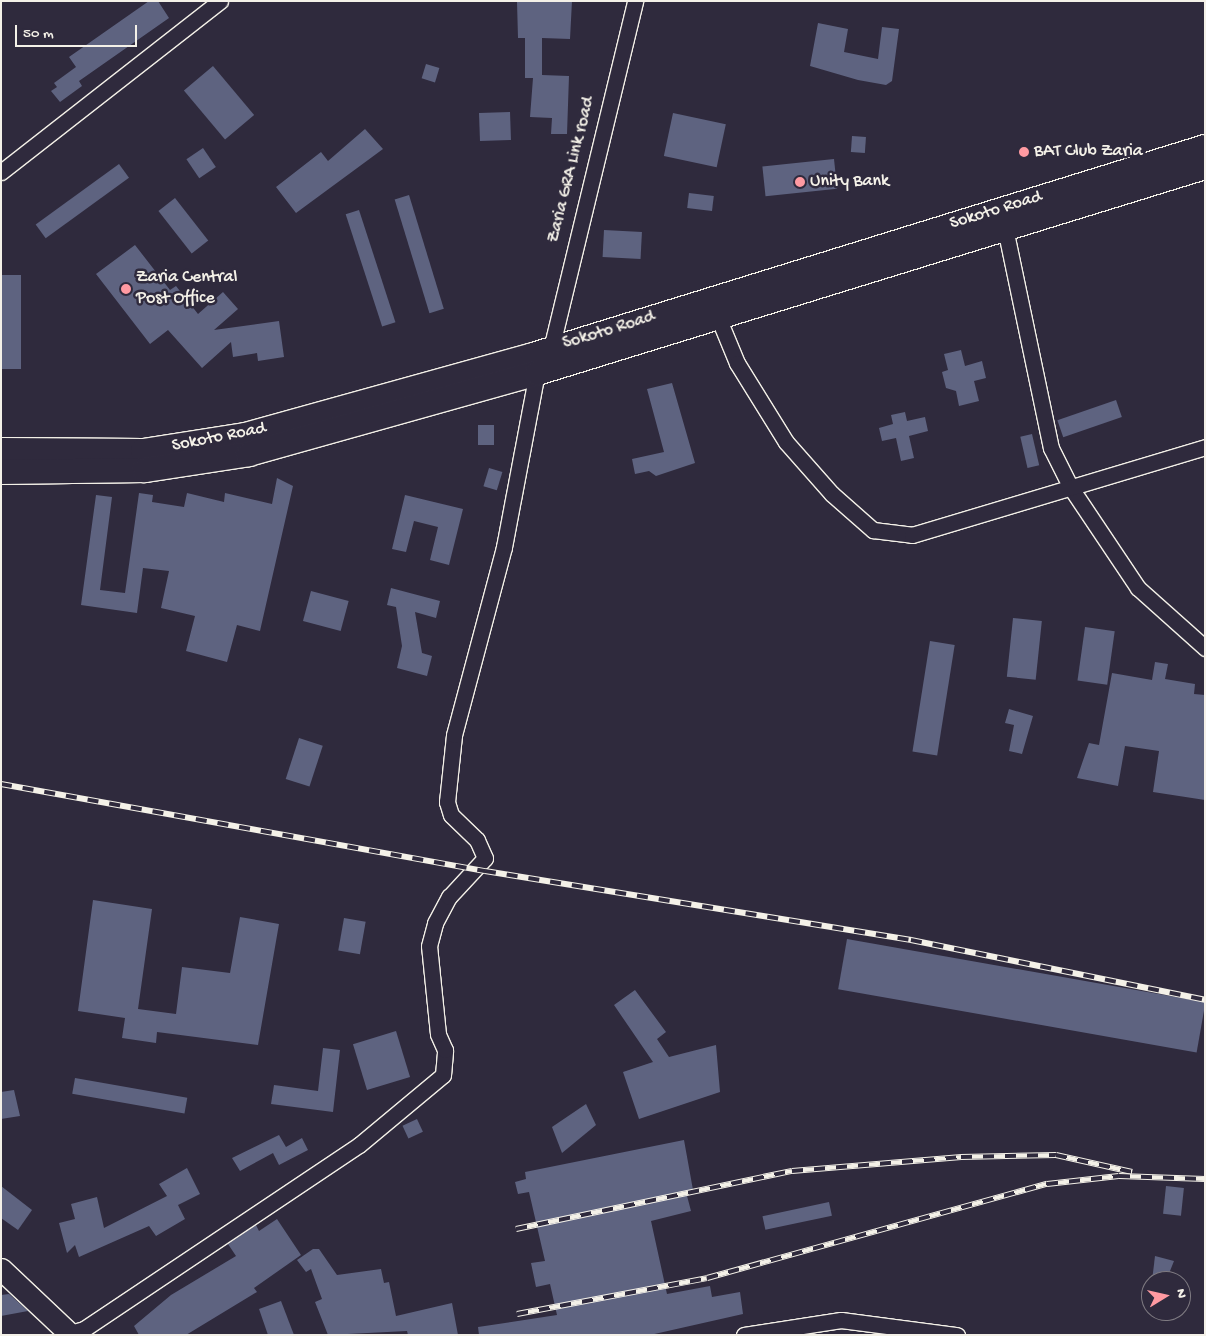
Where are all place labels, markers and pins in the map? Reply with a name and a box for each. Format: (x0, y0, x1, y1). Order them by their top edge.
place label: BAT Club Zaria (1034, 141, 1143, 163)
marker: BAT Club Zaria (1018, 146, 1030, 158)
place label: Unity Bank (810, 171, 889, 193)
marker: Unity Bank (794, 176, 806, 188)
place label: Zaria Central Post Office (136, 268, 237, 310)
marker: Zaria Central Post Office (120, 283, 132, 295)

